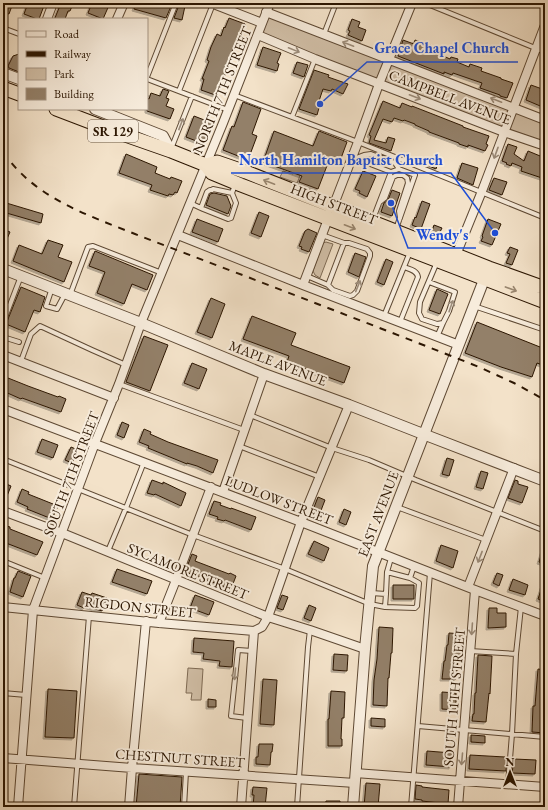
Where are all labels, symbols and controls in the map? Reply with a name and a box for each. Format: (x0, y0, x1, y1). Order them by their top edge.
legend (18, 18, 148, 110)
street label: NORTH 7TH STREET (188, 23, 256, 156)
text: Road (54, 26, 80, 42)
callout: Grace Chapel Church (367, 35, 518, 62)
text: Grace Chapel Church (375, 38, 510, 57)
one-way arrow (343, 39, 355, 47)
text: Railway (54, 46, 92, 62)
one-way arrow (287, 47, 299, 55)
street label: CAMPBELL AVENUE (386, 65, 514, 129)
text: Park (54, 66, 75, 82)
text: Building (54, 86, 95, 102)
one-way arrow (408, 94, 420, 102)
one-way arrow (490, 96, 502, 104)
one-way arrow (178, 118, 186, 130)
road number: SR 129 (88, 120, 138, 142)
callout: North Hamilton Baptist Church (231, 146, 451, 173)
one-way arrow (492, 146, 499, 159)
text: North Hamilton Baptist Church (239, 150, 444, 169)
one-way arrow (264, 177, 276, 185)
street label: HIGH STREET (288, 179, 381, 229)
callout: Wendy's (408, 221, 476, 248)
one-way arrow (343, 223, 355, 231)
text: Wendy's (416, 225, 468, 244)
one-way arrow (355, 280, 363, 292)
one-way arrow (505, 286, 518, 293)
one-way arrow (447, 301, 455, 313)
street label: MAPLE AVENUE (227, 336, 330, 390)
street label: SOUTH 7TH STREET (39, 408, 103, 539)
street label: EAST AVENUE (353, 468, 403, 560)
street label: LUDLOW STREET (223, 471, 336, 529)
street label: SYCAMORE STREET (125, 538, 252, 604)
one-way arrow (475, 550, 483, 562)
street label: RIGDON STREET (84, 592, 197, 622)
one-way arrow (469, 622, 476, 635)
street label: SOUTH 11TH STREET (439, 626, 469, 767)
one-way arrow (232, 667, 239, 680)
street label: CHESTNUT STREET (115, 744, 246, 772)
one-way arrow (458, 752, 465, 765)
north arrow (490, 752, 530, 792)
text: N (506, 755, 515, 769)

